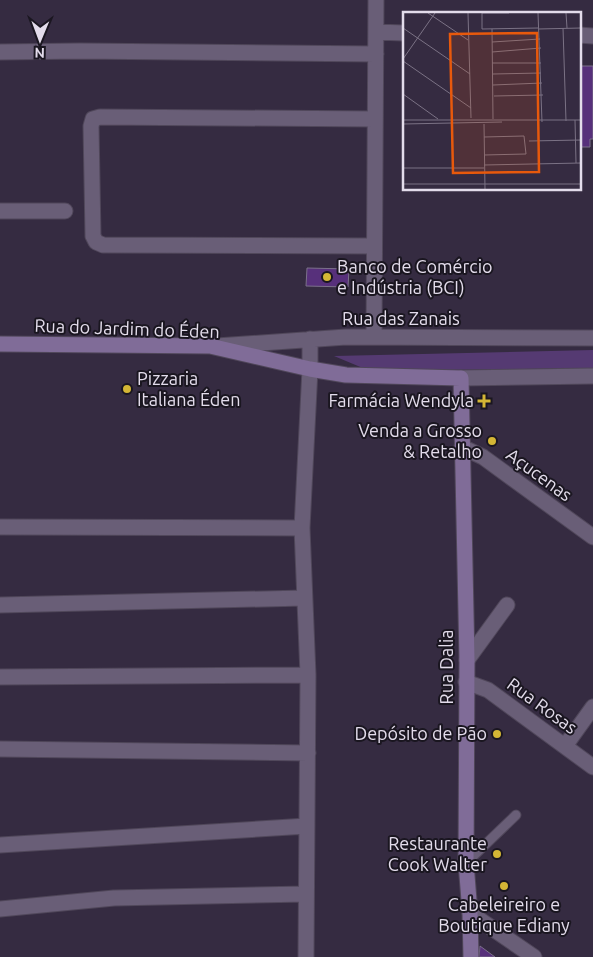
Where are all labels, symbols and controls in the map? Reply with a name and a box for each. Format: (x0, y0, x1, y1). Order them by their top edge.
inset map (403, 12, 580, 190)
north arrow (15, 15, 65, 65)
text: N (34, 45, 45, 61)
place label: Banco de Comércio e Indústria (BCI) (337, 256, 493, 298)
marker: Banco de Comércio e Indústria (BCI) (321, 271, 333, 283)
street label: Rua das Zanais (342, 308, 460, 328)
street label: Rua do Jardim do Éden (34, 314, 220, 341)
place label: Pizzaria Italiana Éden (137, 368, 241, 409)
marker: Pizzaria Italiana Éden (121, 383, 133, 395)
place label: Farmácia Wendyla (328, 390, 474, 410)
marker: Farmácia Wendyla (478, 395, 490, 407)
place label: Venda a Grosso & Retalho (358, 420, 482, 461)
marker: Venda a Grosso & Retalho (486, 435, 498, 447)
street label: Açucenas (503, 444, 576, 505)
street label: Rua Dalia (436, 629, 456, 705)
street label: Rua Rosas (504, 673, 582, 737)
place label: Depósito de Pão (354, 723, 487, 743)
marker: Depósito de Pão (491, 728, 503, 740)
place label: Restaurante Cook Walter (388, 833, 487, 874)
marker: Restaurante Cook Walter (491, 848, 503, 860)
marker: Cabeleireiro e Boutique Ediany (498, 880, 510, 892)
place label: Cabeleireiro e Boutique Ediany (438, 894, 570, 935)

